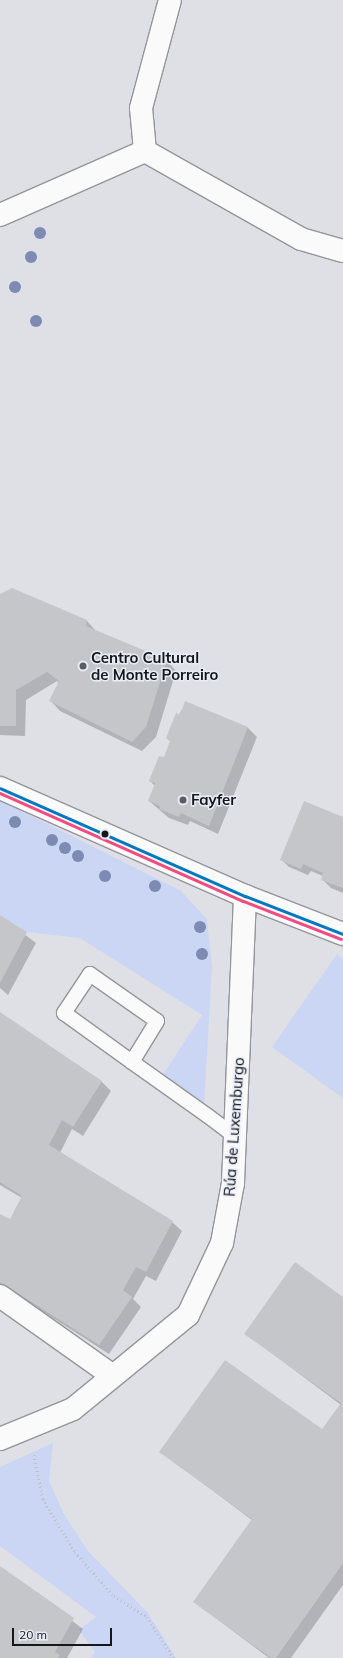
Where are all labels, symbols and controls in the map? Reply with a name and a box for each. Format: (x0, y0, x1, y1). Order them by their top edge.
place label: Centro Cultural de Monte Porreiro (91, 648, 218, 683)
marker: Centro Cultural de Monte Porreiro (78, 661, 88, 671)
place label: Fayfer (191, 791, 236, 809)
marker: Fayfer (178, 795, 188, 805)
unlabelled marker (100, 829, 110, 839)
street label: Rúa de Luxemburgo (220, 1057, 248, 1197)
scale bar (14, 1620, 114, 1646)
text: 20 m (19, 1627, 47, 1642)

